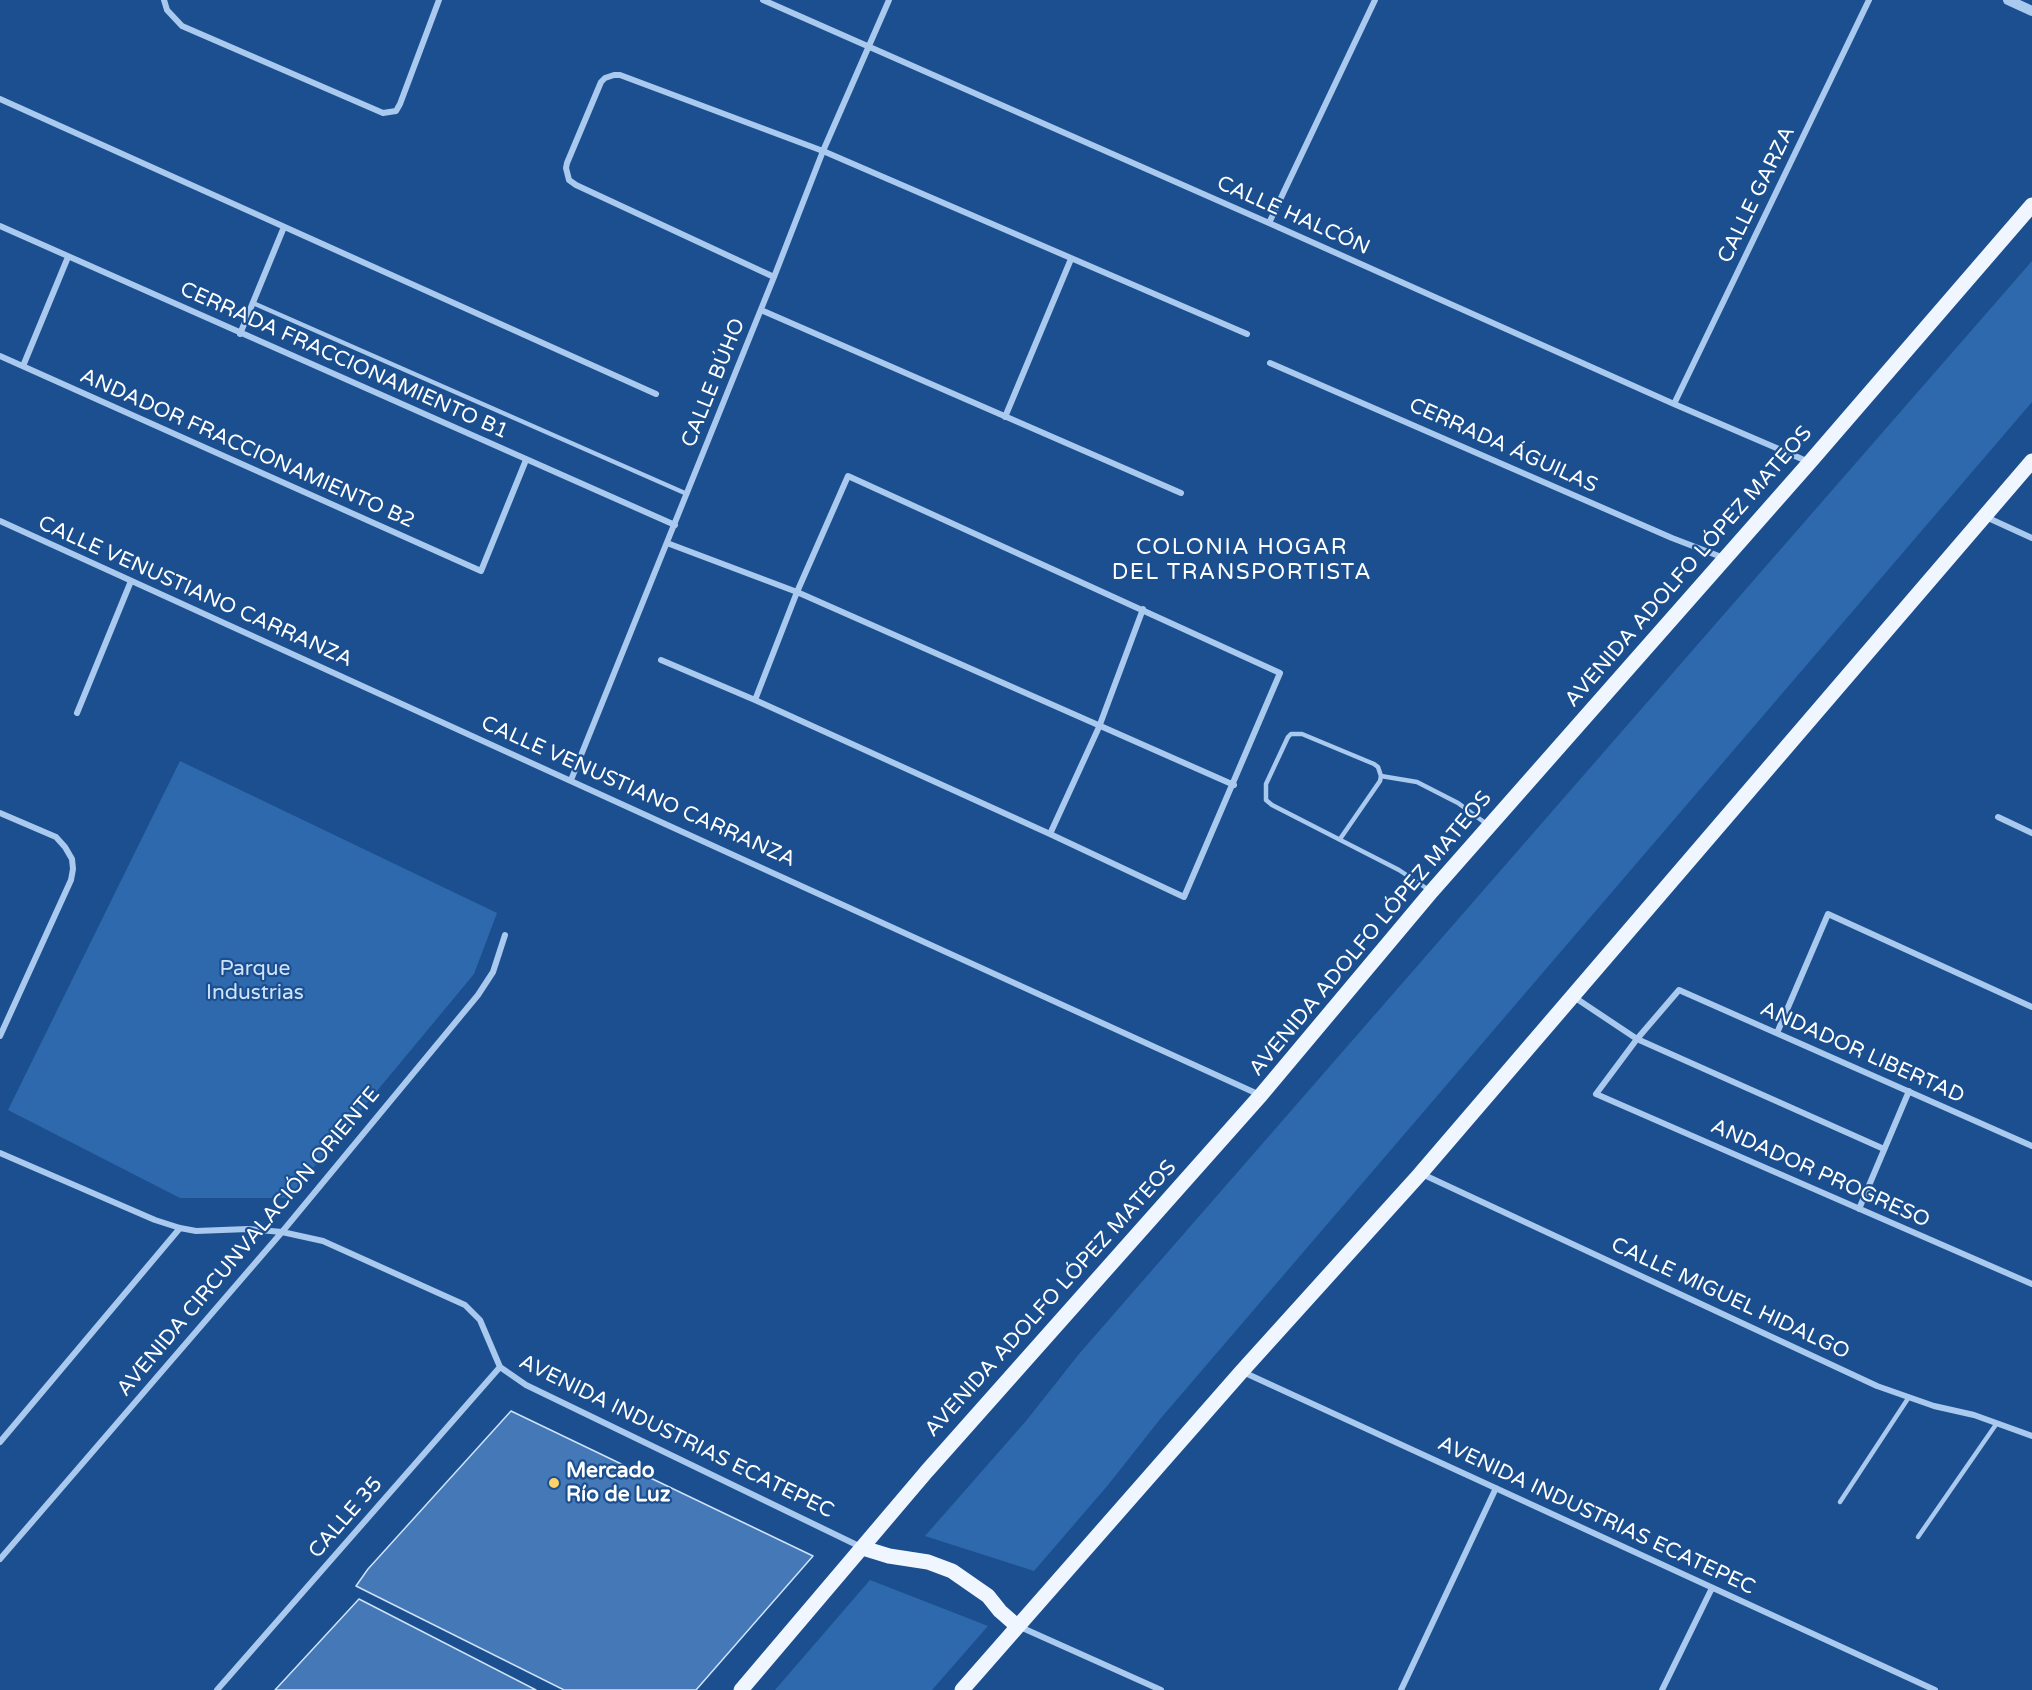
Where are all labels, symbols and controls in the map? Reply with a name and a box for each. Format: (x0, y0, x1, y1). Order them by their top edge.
street label: CALLE GARZA (1713, 123, 1801, 267)
street label: CALLE HALCÓN (1212, 171, 1374, 261)
street label: CERRADA FRACCIONAMIENTO B1 (176, 277, 512, 445)
street label: CALLE BÚHO (677, 315, 751, 451)
street label: ANDADOR FRACCIONAMIENTO B2 (76, 364, 418, 534)
street label: CERRADA ÁGUILAS (1405, 393, 1601, 499)
street label: AVENIDA ADOLFO LÓPEZ MATEOS (1560, 421, 1818, 713)
street label: CALLE VENUSTIANO CARRANZA (34, 511, 356, 673)
district label: COLONIA HOGAR DEL TRANSPORTISTA (1112, 535, 1372, 586)
street label: CALLE VENUSTIANO CARRANZA (477, 711, 799, 873)
street label: AVENIDA ADOLFO LÓPEZ MATEOS (1244, 787, 1498, 1081)
park label: Parque Industrias (206, 956, 304, 1006)
street label: ANDADOR LIBERTAD (1756, 997, 1968, 1109)
street label: AVENIDA CIRCUNVALACIÓN ORIENTE (112, 1082, 386, 1402)
street label: ANDADOR PROGRESO (1707, 1114, 1933, 1234)
street label: AVENIDA ADOLFO LÓPEZ MATEOS (920, 1155, 1182, 1443)
street label: CALLE MIGUEL HIDALGO (1607, 1233, 1853, 1365)
street label: AVENIDA INDUSTRIAS ECATEPEC (515, 1350, 837, 1524)
street label: AVENIDA INDUSTRIAS ECATEPEC (1433, 1431, 1759, 1601)
place label: Mercado Río de Luz (566, 1458, 670, 1508)
street label: CALLE 35 (304, 1472, 388, 1564)
marker: Mercado Río de Luz (547, 1476, 561, 1490)

